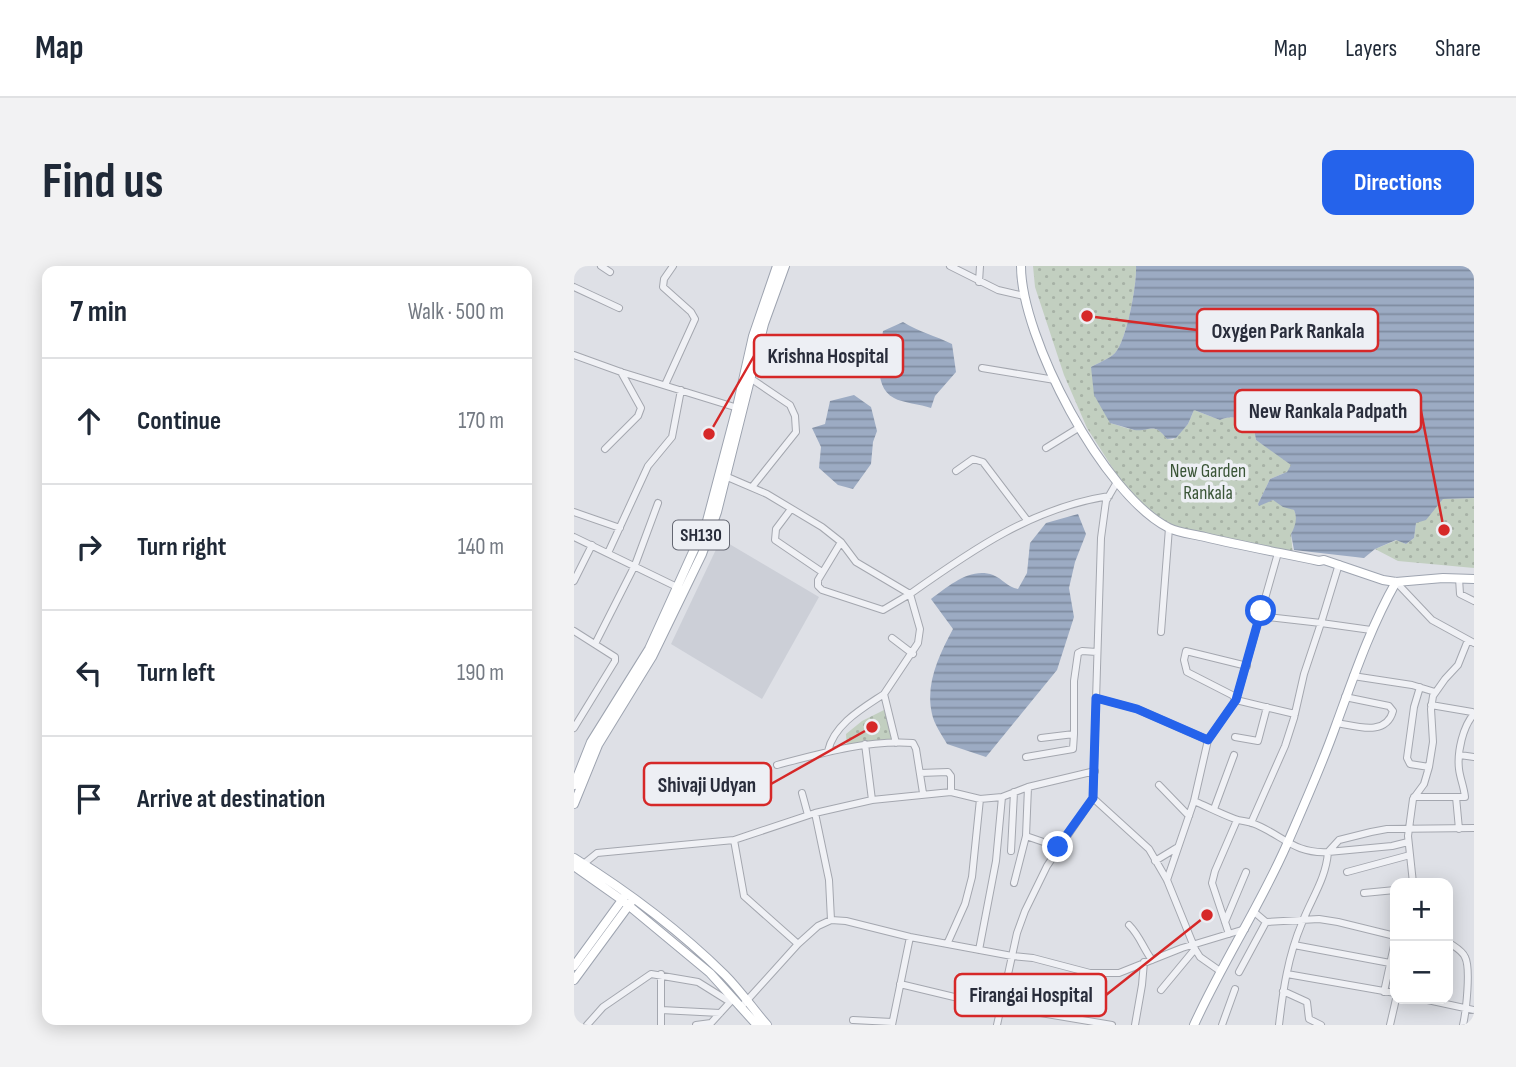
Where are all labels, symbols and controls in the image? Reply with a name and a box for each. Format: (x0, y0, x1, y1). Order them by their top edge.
text: Map (35, 28, 84, 68)
text: Map (1274, 34, 1307, 63)
text: Layers (1345, 34, 1397, 63)
text: Share (1435, 34, 1481, 63)
button: Directions (1322, 150, 1474, 215)
text: Find us (42, 153, 164, 212)
text: 7 min (70, 294, 127, 330)
text: Walk · 500 m (408, 298, 504, 326)
callout: Oxygen Park Rankala (1197, 309, 1378, 351)
text: Oxygen Park Rankala (1211, 319, 1365, 344)
callout: Krishna Hospital (754, 335, 903, 377)
text: Krishna Hospital (767, 344, 889, 369)
callout: New Rankala Padpath (1235, 390, 1421, 432)
text: New Rankala Padpath (1249, 399, 1407, 424)
icon: ahead (70, 402, 108, 440)
text: Continue (137, 406, 221, 437)
text: 170 m (458, 407, 504, 435)
park label: New Garden Rankala (1170, 460, 1246, 505)
road number: SH130 (673, 521, 729, 550)
icon: right (70, 528, 108, 566)
text: Turn right (137, 532, 226, 563)
text: 140 m (458, 533, 504, 561)
route start (1245, 595, 1276, 626)
icon: left (70, 654, 108, 692)
text: Turn left (137, 658, 215, 689)
text: 190 m (457, 659, 504, 687)
callout: Shivaji Udyan (644, 763, 771, 805)
text: Shivaji Udyan (658, 773, 756, 798)
icon: arrive (70, 780, 108, 818)
text: Arrive at destination (137, 784, 325, 815)
route end (1042, 831, 1073, 862)
map controls (1390, 878, 1453, 1004)
button: + (1390, 878, 1453, 941)
button: − (1390, 941, 1453, 1004)
callout: Firangai Hospital (955, 974, 1106, 1016)
text: Firangai Hospital (969, 983, 1093, 1008)

